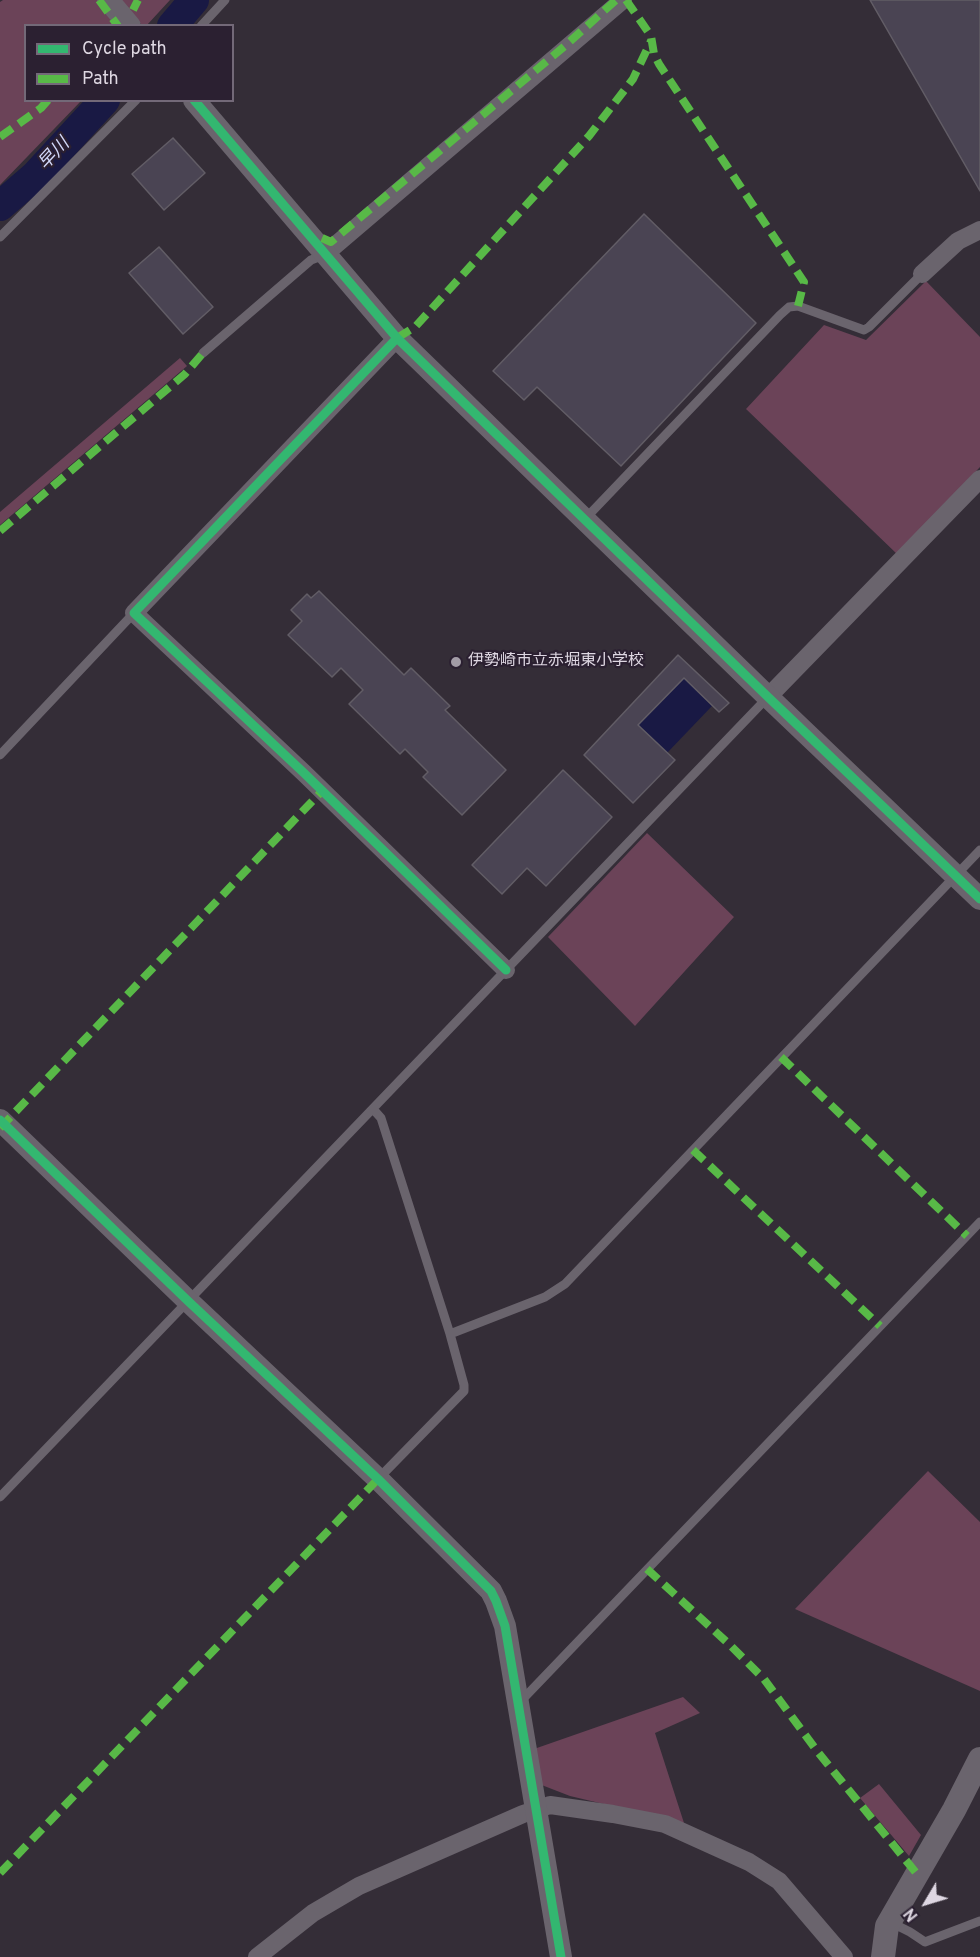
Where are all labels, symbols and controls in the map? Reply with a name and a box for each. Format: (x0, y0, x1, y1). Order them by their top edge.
legend (24, 24, 234, 102)
text: Cycle path (82, 38, 167, 61)
text: Path (82, 68, 119, 91)
water label: 早川 (35, 134, 75, 176)
place label: 伊勢崎市立赤堀東小学校 (468, 652, 644, 672)
marker: 伊勢崎市立赤堀東小学校 (449, 655, 463, 669)
north arrow (896, 1873, 956, 1933)
text: N (900, 1903, 923, 1925)

